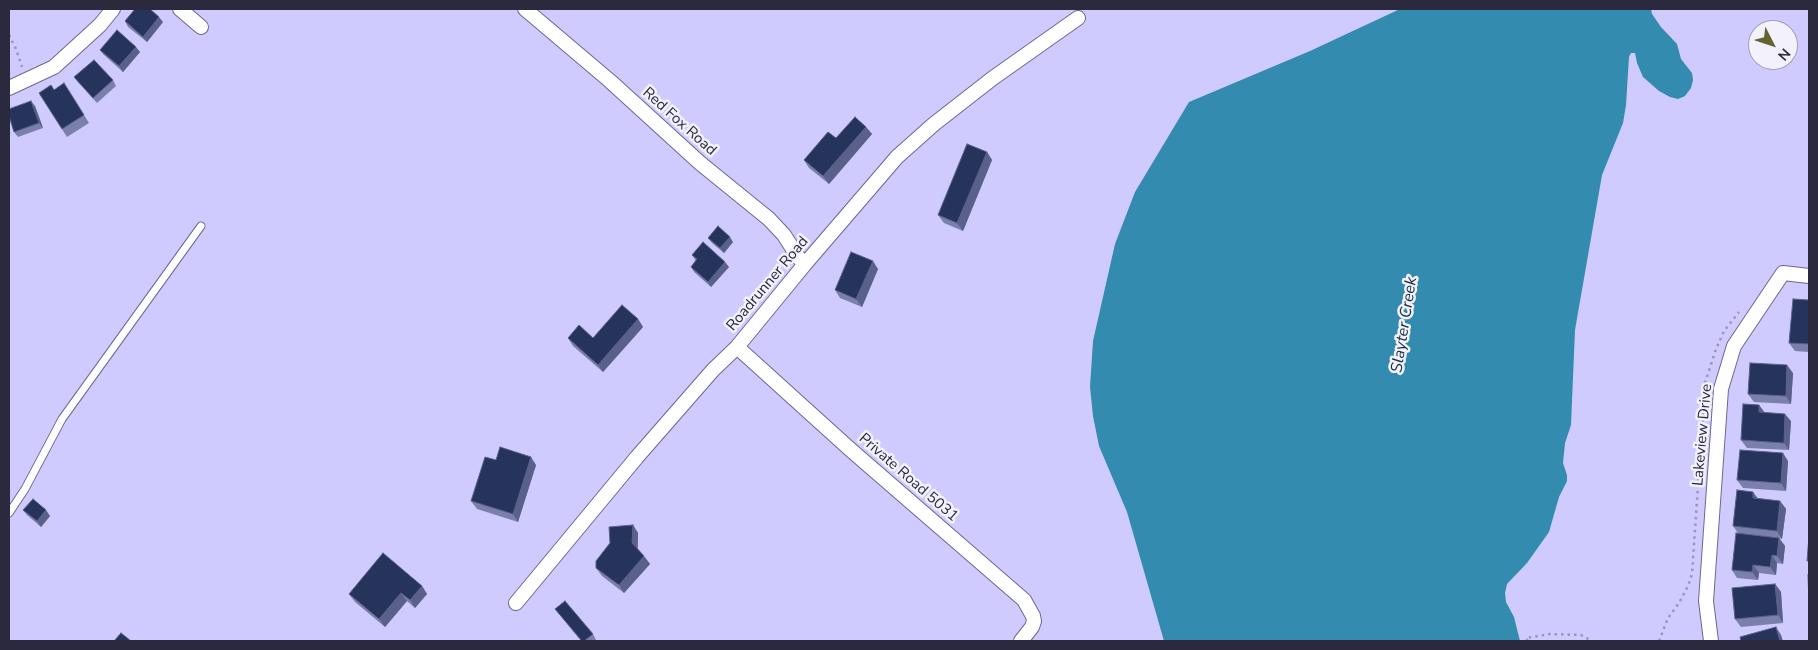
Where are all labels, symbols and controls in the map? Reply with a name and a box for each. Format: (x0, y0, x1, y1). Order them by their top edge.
north arrow (1748, 20, 1798, 70)
text: N (1773, 44, 1795, 65)
street label: Red Fox Road (638, 84, 720, 160)
street label: Roadrunner Road (723, 233, 813, 335)
water label: Slayter Creek (1388, 276, 1422, 374)
street label: Lakeview Drive (1690, 383, 1716, 487)
street label: Private Road 5031 (855, 430, 961, 526)

